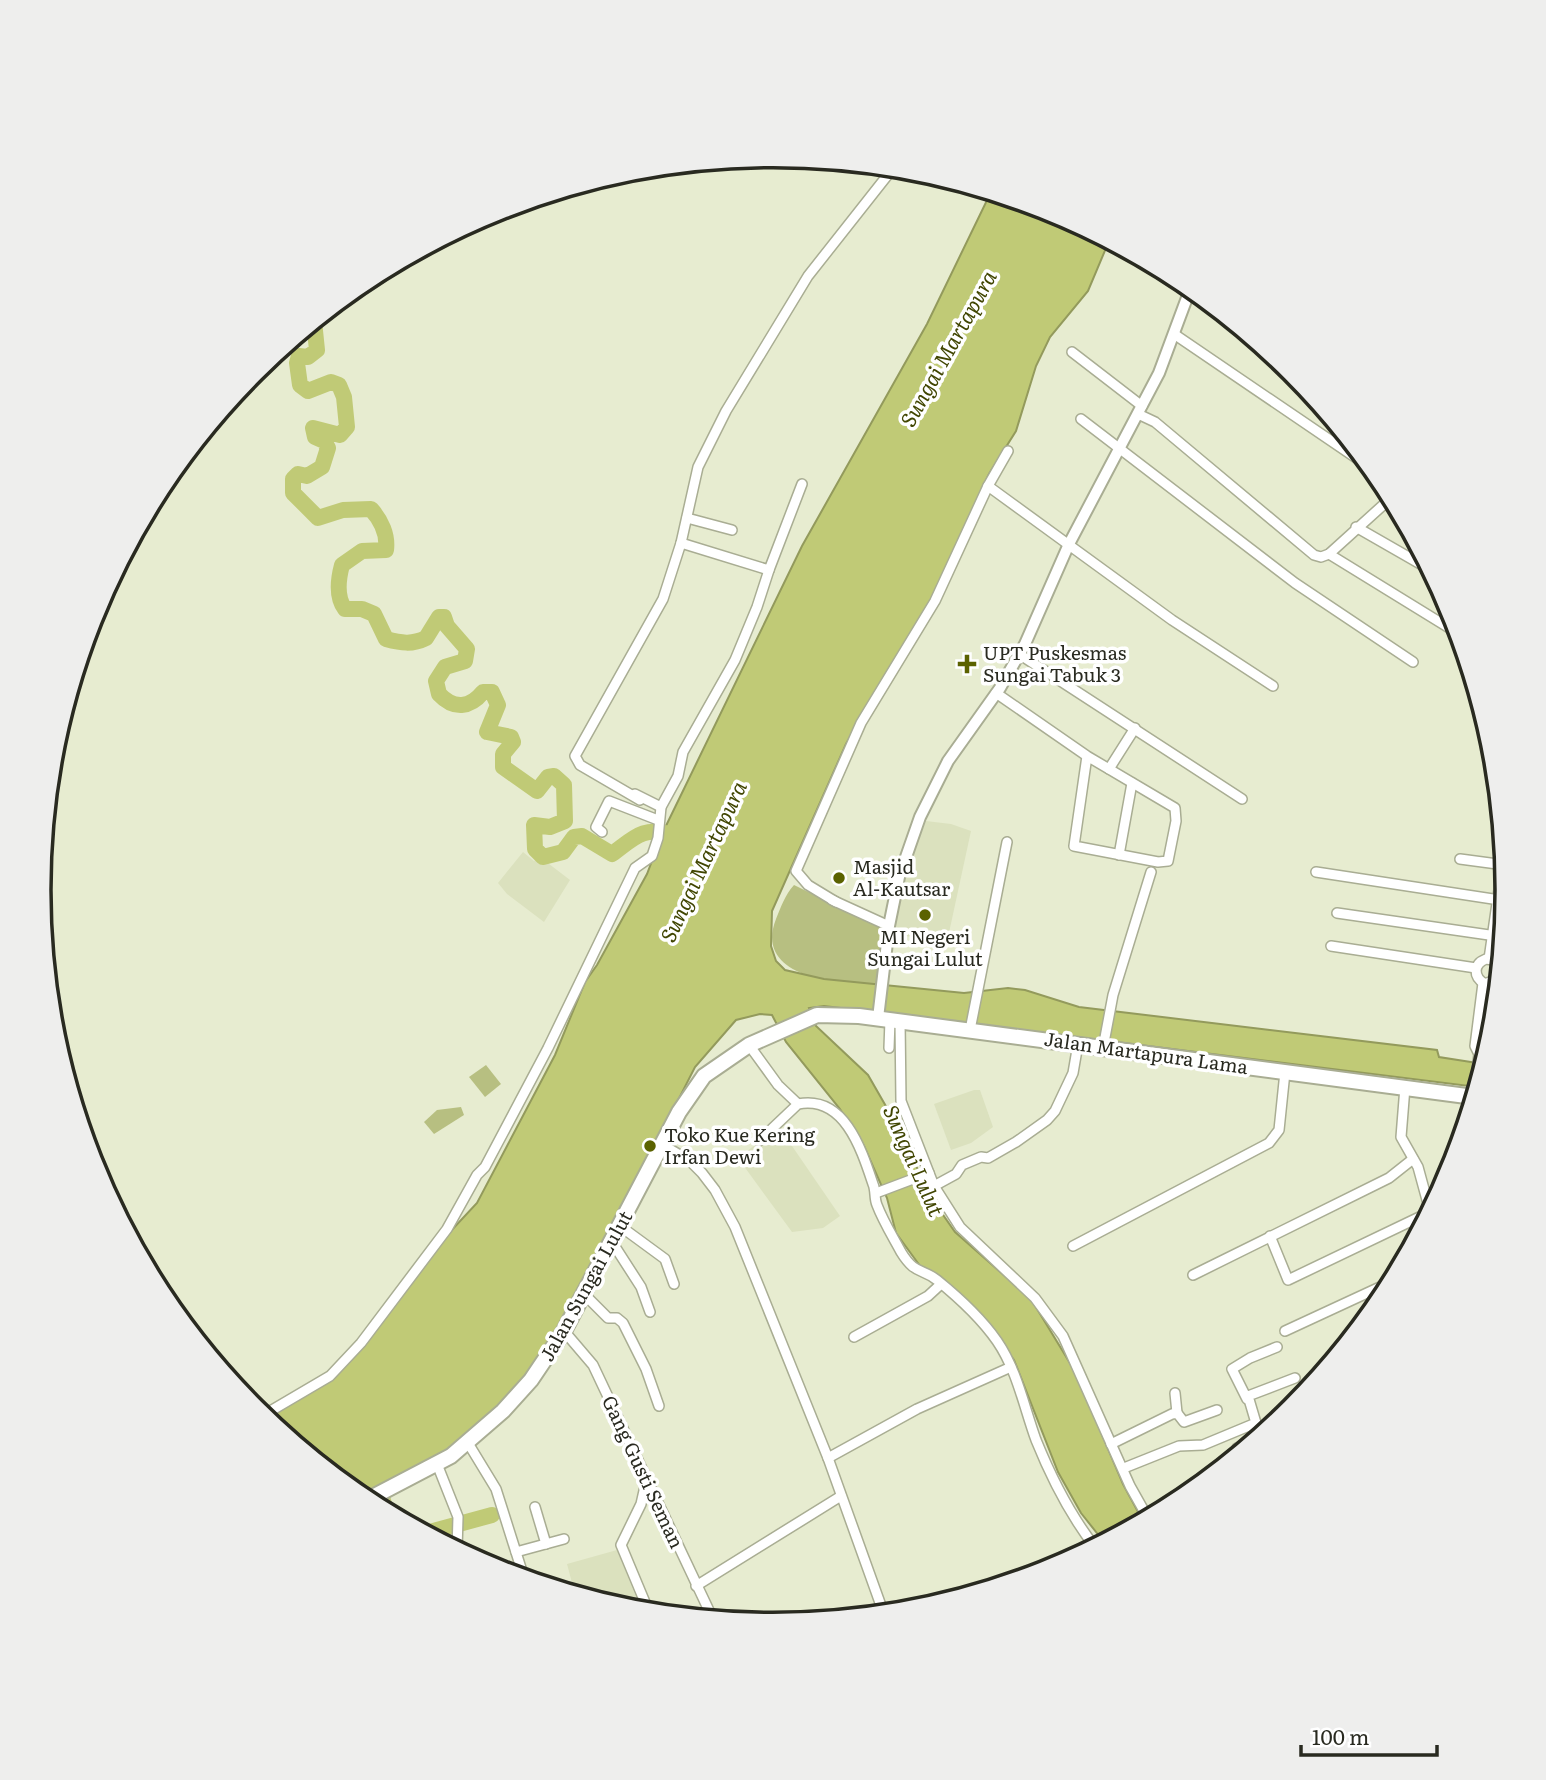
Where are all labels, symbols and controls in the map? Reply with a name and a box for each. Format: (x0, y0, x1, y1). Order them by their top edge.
water label: Sungai Martapura (891, 264, 1003, 432)
place label: UPT Puskesmas Sungai Tabuk 3 (983, 638, 1127, 688)
marker: UPT Puskesmas Sungai Tabuk 3 (957, 654, 977, 674)
water label: Sungai Martapura (651, 775, 753, 947)
place label: Masjid Al-Kautsar (853, 852, 950, 902)
marker: Masjid Al-Kautsar (831, 870, 847, 886)
marker: MI Negeri Sungai Lulut (917, 907, 933, 923)
place label: MI Negeri Sungai Lulut (867, 922, 983, 972)
street label: Jalan Martapura Lama (1042, 1024, 1251, 1080)
water label: Sungai Lulut (877, 1099, 954, 1221)
place label: Toko Kue Kering Irfan Dewi (664, 1120, 816, 1170)
marker: Toko Kue Kering Irfan Dewi (642, 1138, 658, 1154)
street label: Jalan Sungai Lulut (532, 1205, 638, 1366)
street label: Gang Gusti Seman (596, 1390, 692, 1553)
scale bar (1301, 1714, 1438, 1758)
text: 100 m (1312, 1720, 1369, 1751)

